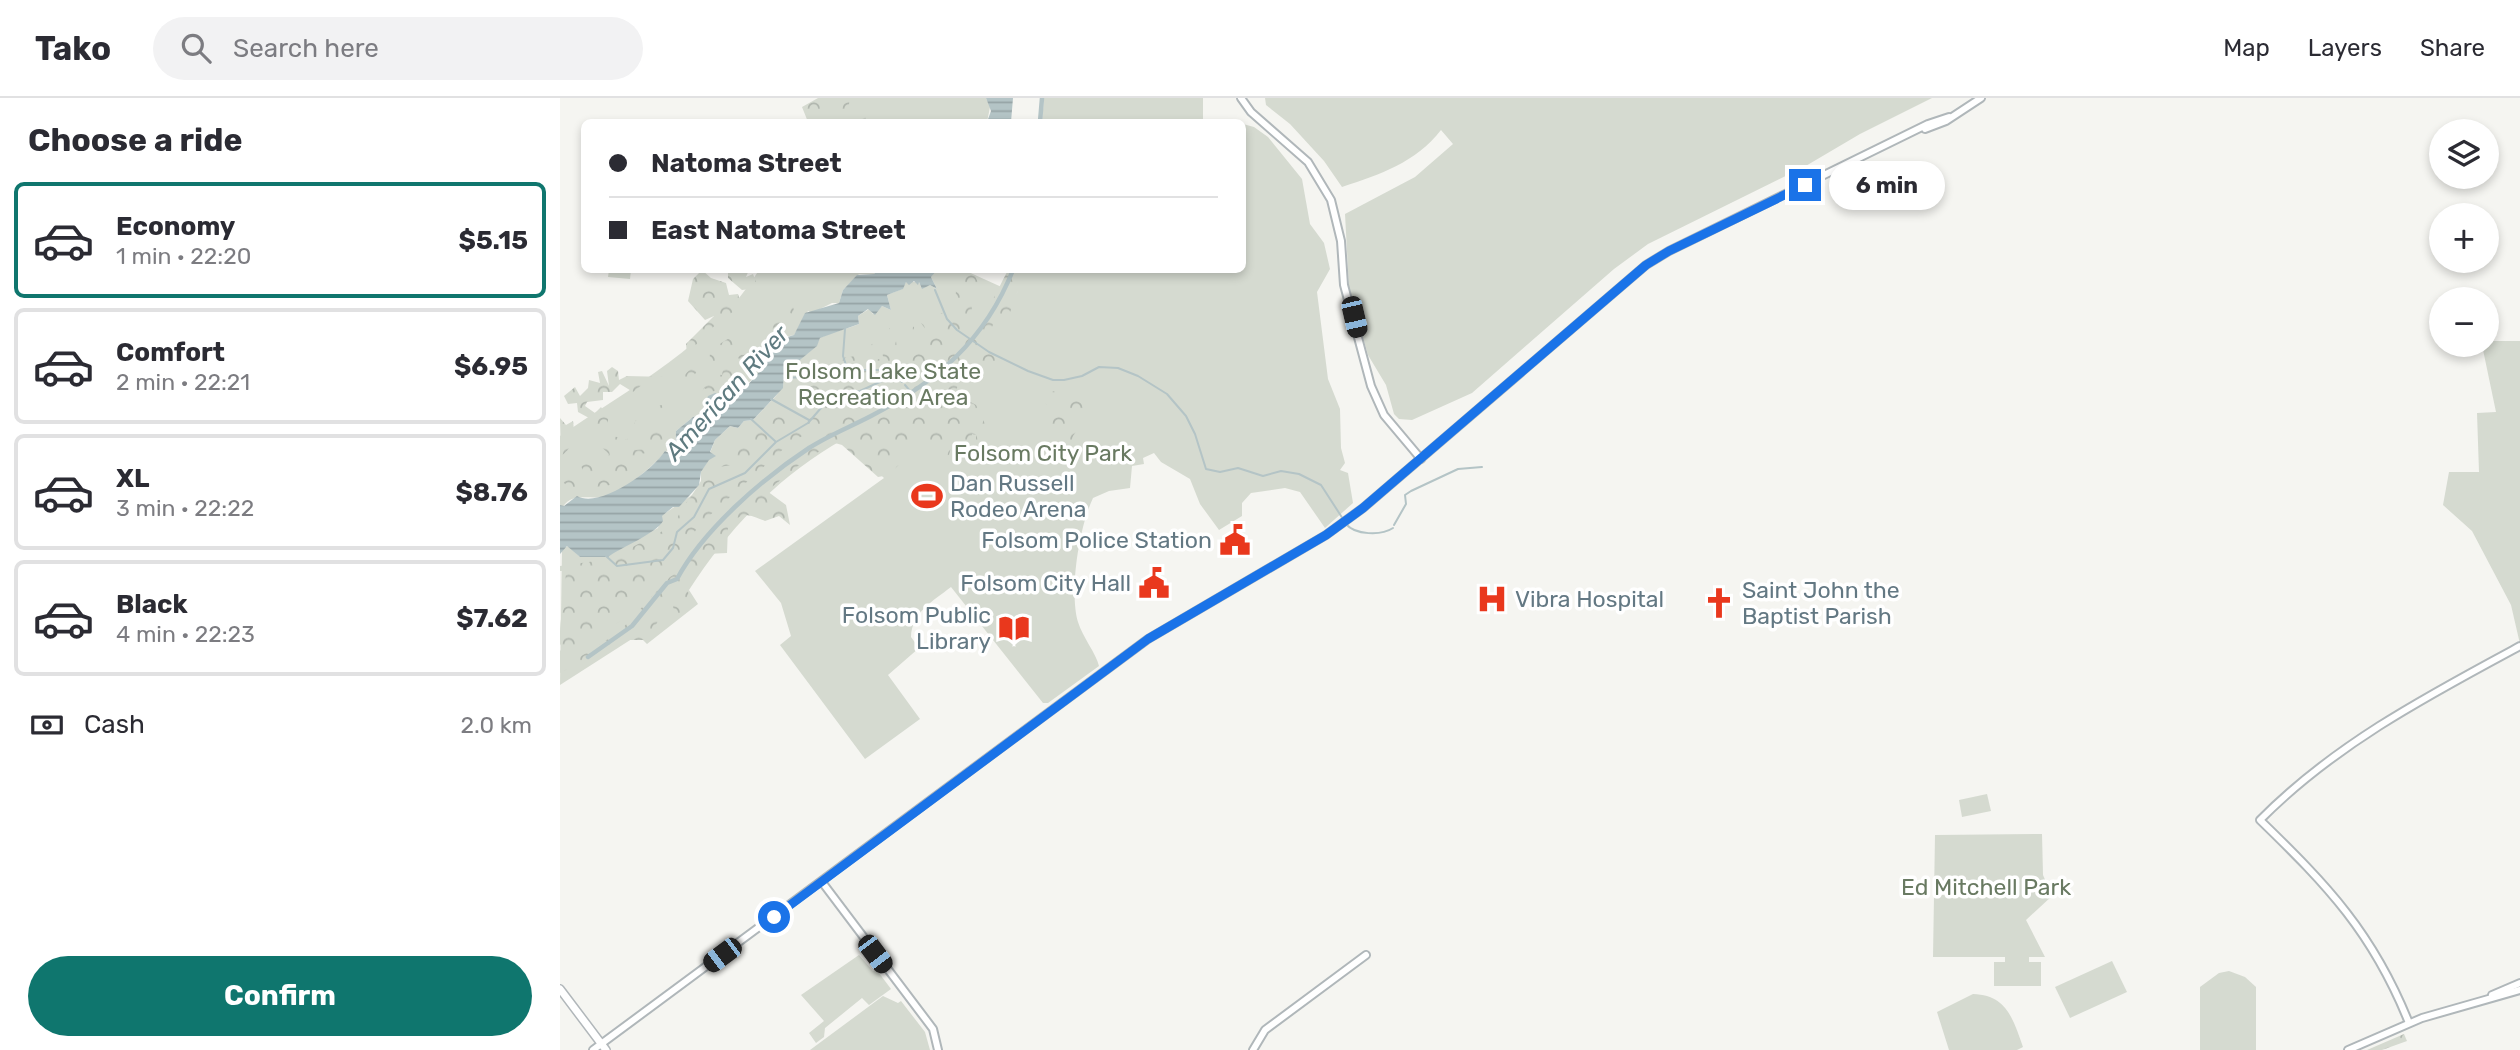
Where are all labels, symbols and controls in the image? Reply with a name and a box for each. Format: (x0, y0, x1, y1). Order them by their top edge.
search box (153, 17, 643, 80)
text: Tako (35, 29, 111, 68)
icon: search (177, 29, 215, 67)
text: Search here (233, 33, 379, 64)
text: Map (2223, 34, 2270, 62)
text: Layers (2308, 34, 2382, 62)
text: Share (2420, 34, 2485, 62)
map controls (2429, 119, 2499, 357)
button: layers (2429, 119, 2499, 189)
text: Choose a ride (28, 121, 242, 159)
text: Natoma Street (651, 148, 842, 179)
callout: 6 min (1830, 160, 1945, 210)
route end (1789, 169, 1821, 201)
text: 6 min (1856, 171, 1918, 199)
button: + (2429, 203, 2499, 273)
icon: car (32, 209, 95, 272)
text: Economy (116, 211, 235, 242)
text: East Natoma Street (651, 215, 906, 246)
text: $5.15 (459, 225, 528, 256)
text: 1 min · 22:20 (116, 242, 251, 270)
button: − (2429, 287, 2499, 357)
car (1340, 294, 1369, 340)
water label: American River (658, 320, 795, 467)
icon: car (32, 335, 95, 398)
text: Comfort (116, 337, 225, 368)
text: $6.95 (454, 351, 528, 382)
park label: Folsom Lake State Recreation Area (785, 357, 981, 411)
text: 2 min · 22:21 (116, 368, 250, 396)
park label: Folsom City Park (954, 439, 1132, 467)
icon: car (32, 461, 95, 524)
text: XL (116, 463, 149, 494)
place label: Dan Russell Rodeo Arena (950, 469, 1086, 523)
text: $8.76 (455, 477, 528, 508)
sports icon: Dan Russell Rodeo Arena (910, 479, 944, 513)
text: 3 min · 22:22 (116, 494, 254, 522)
public building icon: Folsom Police Station (1218, 523, 1252, 557)
place label: Folsom Police Station (981, 526, 1212, 554)
public building icon: Folsom City Hall (1137, 566, 1171, 600)
place label: Folsom City Hall (960, 569, 1131, 597)
place label: Saint John the Baptist Parish (1742, 576, 1900, 630)
hospital icon: Vibra Hospital (1475, 582, 1509, 616)
place label: Vibra Hospital (1515, 585, 1664, 613)
church icon: Saint John the Baptist Parish (1702, 586, 1736, 620)
icon: car (32, 587, 95, 650)
text: Black (116, 589, 188, 620)
place label: Folsom Public Library (842, 601, 991, 655)
text: $7.62 (456, 603, 528, 634)
library icon: Folsom Public Library (997, 611, 1031, 645)
text: 4 min · 22:23 (116, 620, 255, 648)
icon: cash (28, 706, 66, 744)
text: Cash (84, 709, 145, 740)
text: 2.0 km (461, 711, 532, 739)
park label: Ed Mitchell Park (1901, 873, 2071, 901)
route start (758, 901, 790, 933)
car (854, 931, 897, 977)
car (699, 934, 746, 976)
button: Confirm (28, 956, 532, 1036)

